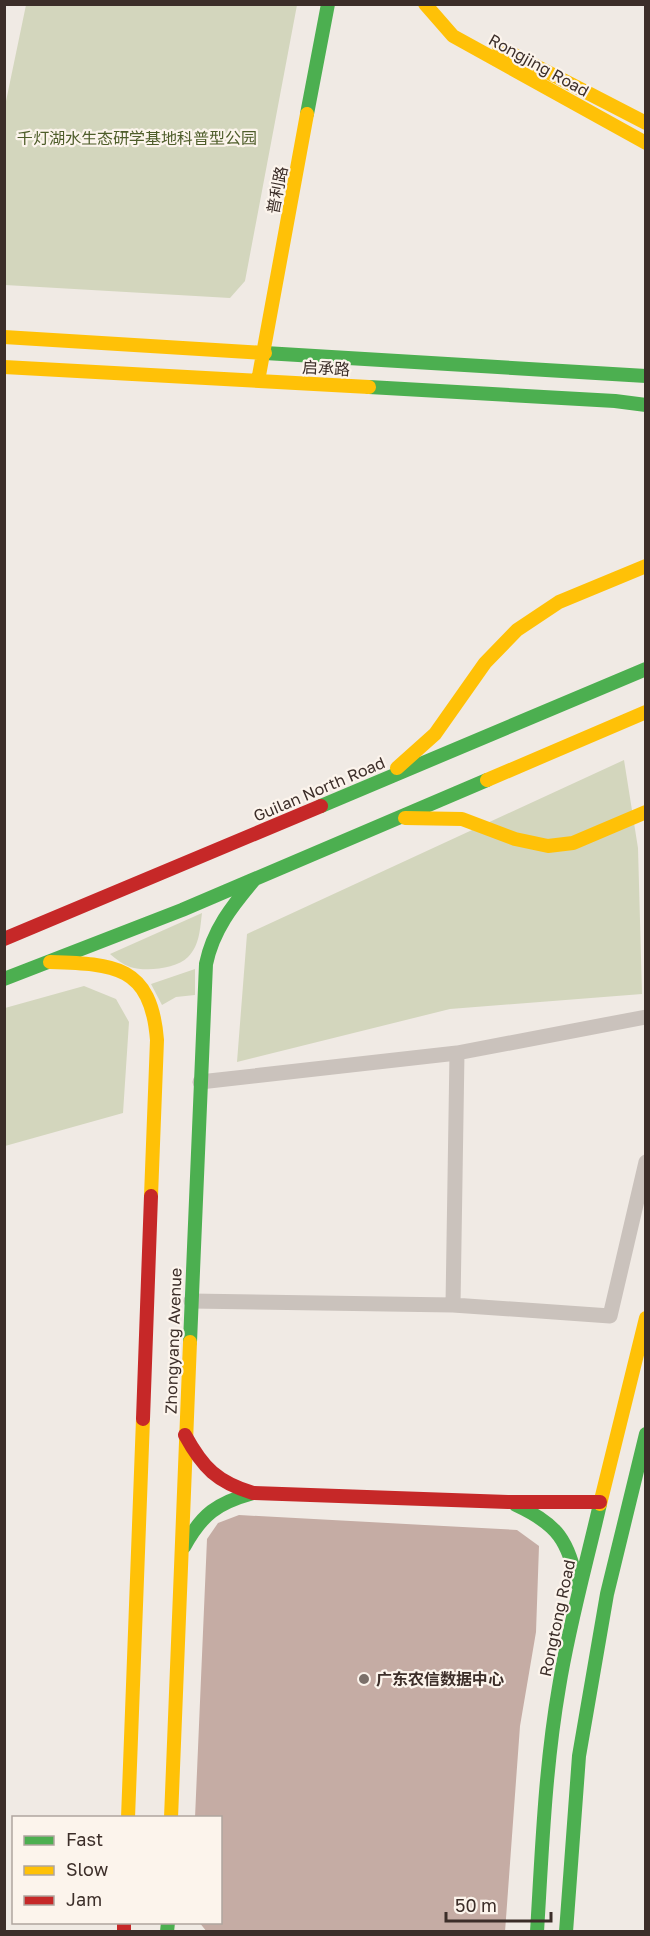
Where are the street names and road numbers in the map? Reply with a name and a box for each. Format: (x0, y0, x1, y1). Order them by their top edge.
street label: Rongjing Road (485, 29, 593, 101)
street label: 普利路 (263, 165, 291, 215)
street label: 启承路 (302, 357, 350, 379)
street label: Guilan North Road (250, 752, 388, 826)
street label: Zhongyang Avenue (160, 1267, 186, 1415)
street label: Rongtong Road (535, 1558, 579, 1678)

